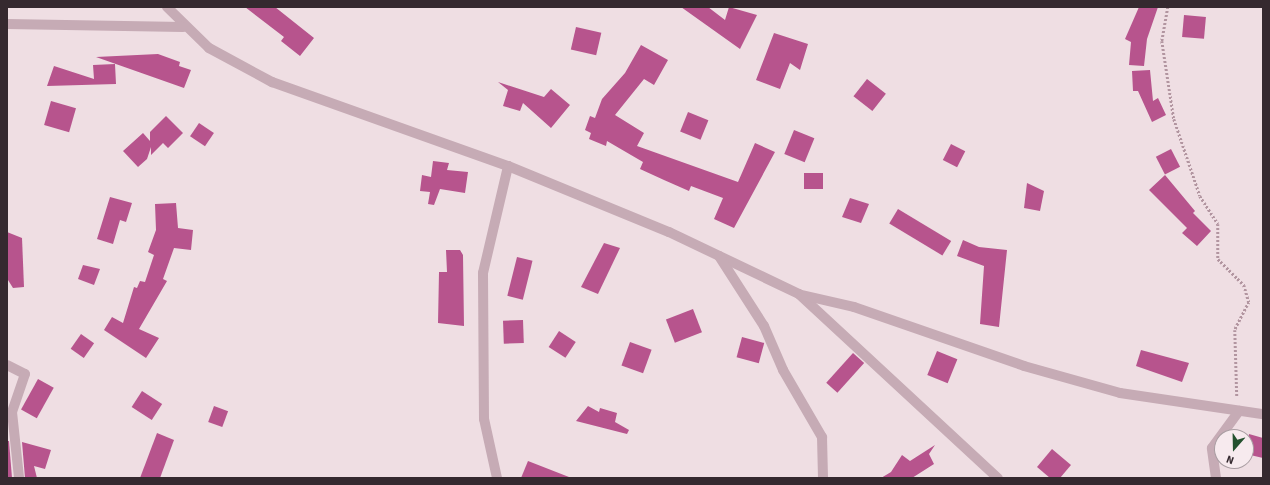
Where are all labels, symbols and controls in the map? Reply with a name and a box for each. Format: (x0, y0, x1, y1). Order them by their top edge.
north arrow (1214, 429, 1254, 469)
text: N (1224, 452, 1236, 468)

